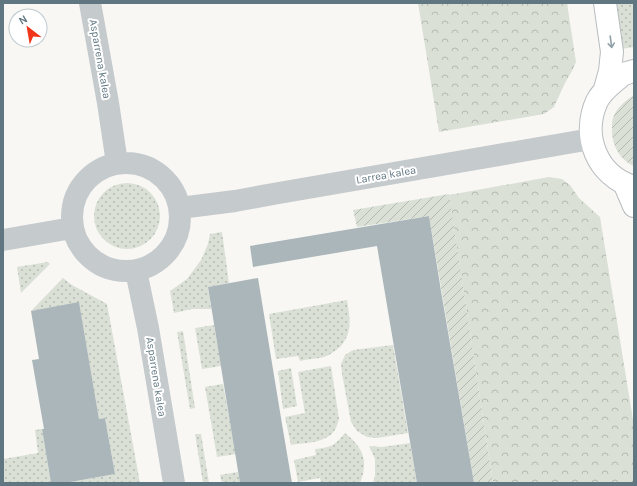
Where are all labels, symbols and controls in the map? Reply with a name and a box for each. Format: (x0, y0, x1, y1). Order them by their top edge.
north arrow (8, 8, 48, 48)
text: N (16, 12, 30, 27)
street label: Asparrena kalea (87, 18, 113, 100)
one-way arrow (607, 35, 615, 48)
street label: Larrea kalea (355, 163, 417, 187)
street label: Asparrena kalea (143, 336, 169, 418)

